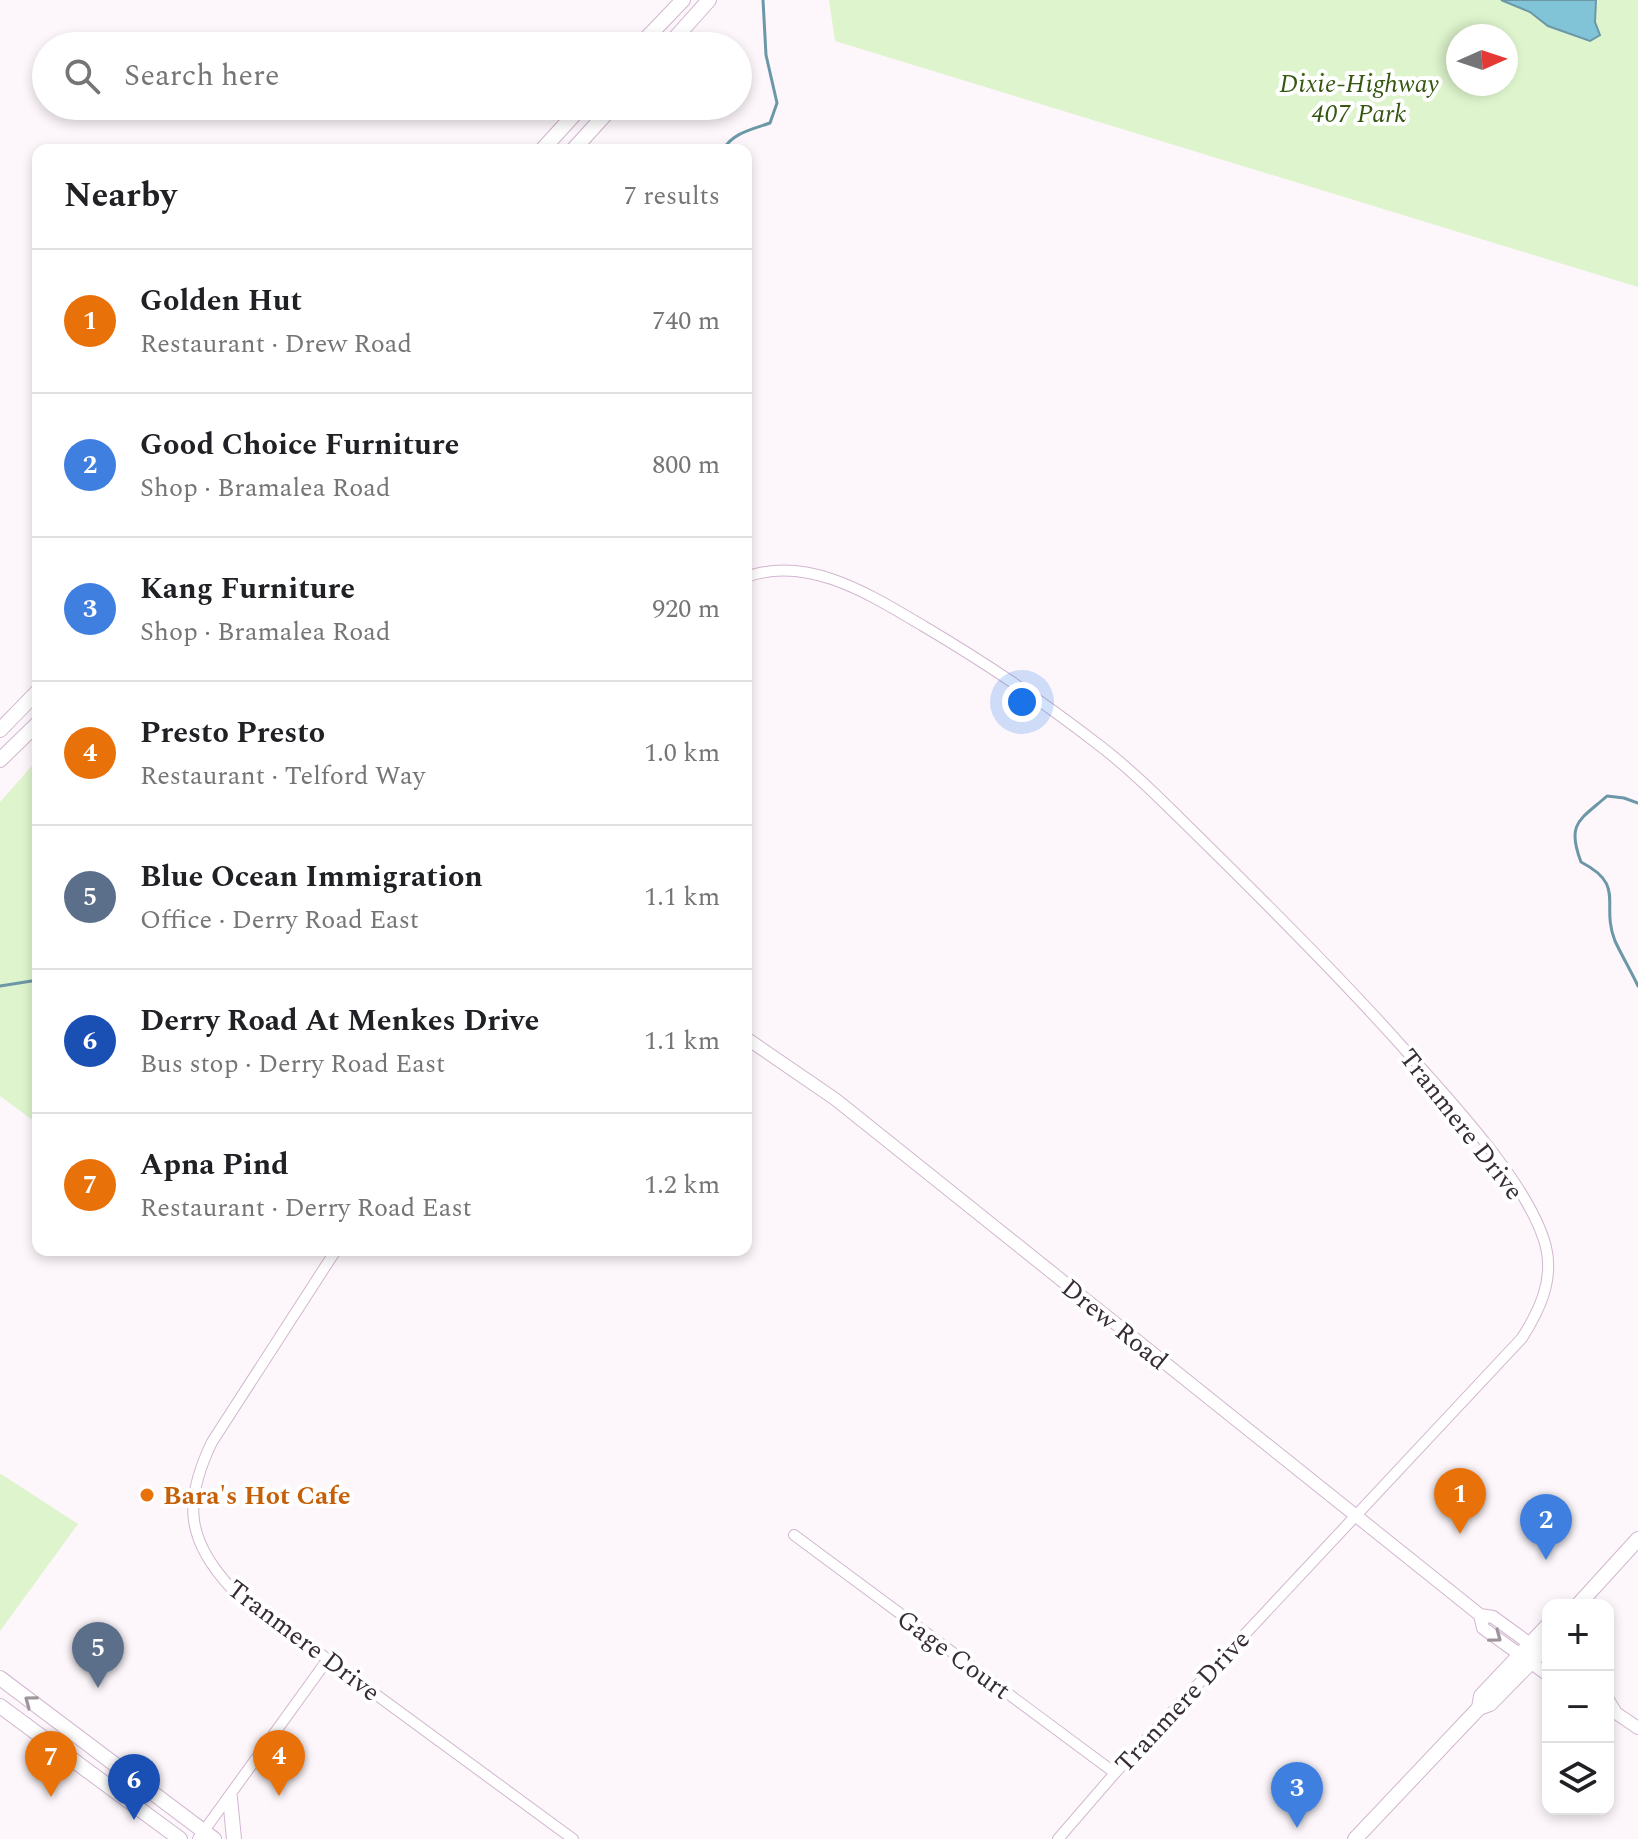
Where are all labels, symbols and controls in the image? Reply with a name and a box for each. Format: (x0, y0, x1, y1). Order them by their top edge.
north arrow (1446, 24, 1518, 96)
search box (32, 32, 752, 120)
text: Search here (124, 53, 280, 99)
icon: search (60, 54, 104, 98)
park label: Dixie-Highway 407 Park (1279, 64, 1439, 134)
text: Nearby (64, 170, 177, 222)
text: 7 results (624, 176, 720, 216)
text: Golden Hut (140, 278, 302, 324)
text: 1 (83, 301, 97, 341)
text: 740 m (652, 301, 720, 341)
text: Restaurant · Drew Road (140, 324, 412, 364)
text: Good Choice Furniture (140, 422, 459, 468)
text: 2 (83, 445, 97, 485)
text: 800 m (652, 445, 720, 485)
text: Shop · Bramalea Road (140, 468, 391, 508)
text: Kang Furniture (140, 566, 355, 612)
text: 3 (83, 589, 97, 629)
text: 920 m (652, 589, 720, 629)
text: Shop · Bramalea Road (140, 612, 391, 652)
your location (1002, 682, 1042, 722)
text: Presto Presto (140, 710, 325, 756)
text: 4 (83, 733, 97, 773)
text: 1.0 km (644, 733, 720, 773)
text: Restaurant · Telford Way (140, 756, 425, 796)
text: Blue Ocean Immigration (140, 854, 483, 900)
text: 5 (83, 877, 97, 917)
text: 1.1 km (644, 877, 720, 917)
text: Office · Derry Road East (140, 900, 419, 940)
text: Derry Road At Menkes Drive (140, 998, 539, 1044)
text: 6 (83, 1021, 97, 1061)
text: 1.1 km (644, 1021, 720, 1061)
street label: Tranmere Drive (1389, 1040, 1533, 1209)
text: Bus stop · Derry Road East (140, 1044, 445, 1084)
text: Apna Pind (140, 1142, 289, 1188)
text: 7 (83, 1165, 97, 1205)
text: 1.2 km (644, 1165, 720, 1205)
text: Restaurant · Derry Road East (140, 1188, 472, 1228)
street label: Drew Road (1052, 1269, 1177, 1381)
pin: 1 (1434, 1468, 1486, 1534)
place label: Bara's Hot Cafe (163, 1476, 351, 1516)
marker: Bara's Hot Cafe (138, 1486, 156, 1504)
pin: 2 (1520, 1494, 1572, 1560)
street label: Tranmere Drive (218, 1570, 389, 1712)
map controls (1542, 1599, 1614, 1815)
button: + (1542, 1599, 1614, 1671)
street label: Gage Court (888, 1600, 1019, 1710)
street label: Tranmere Drive (1106, 1621, 1260, 1782)
pin: 5 (72, 1622, 124, 1688)
one-way arrow (1487, 1628, 1502, 1642)
button: − (1542, 1671, 1614, 1743)
one-way arrow (25, 1696, 39, 1711)
pin: 4 (253, 1730, 305, 1796)
pin: 7 (25, 1731, 77, 1797)
button: layers (1542, 1743, 1614, 1815)
pin: 6 (108, 1754, 160, 1820)
pin: 3 (1271, 1762, 1323, 1828)

